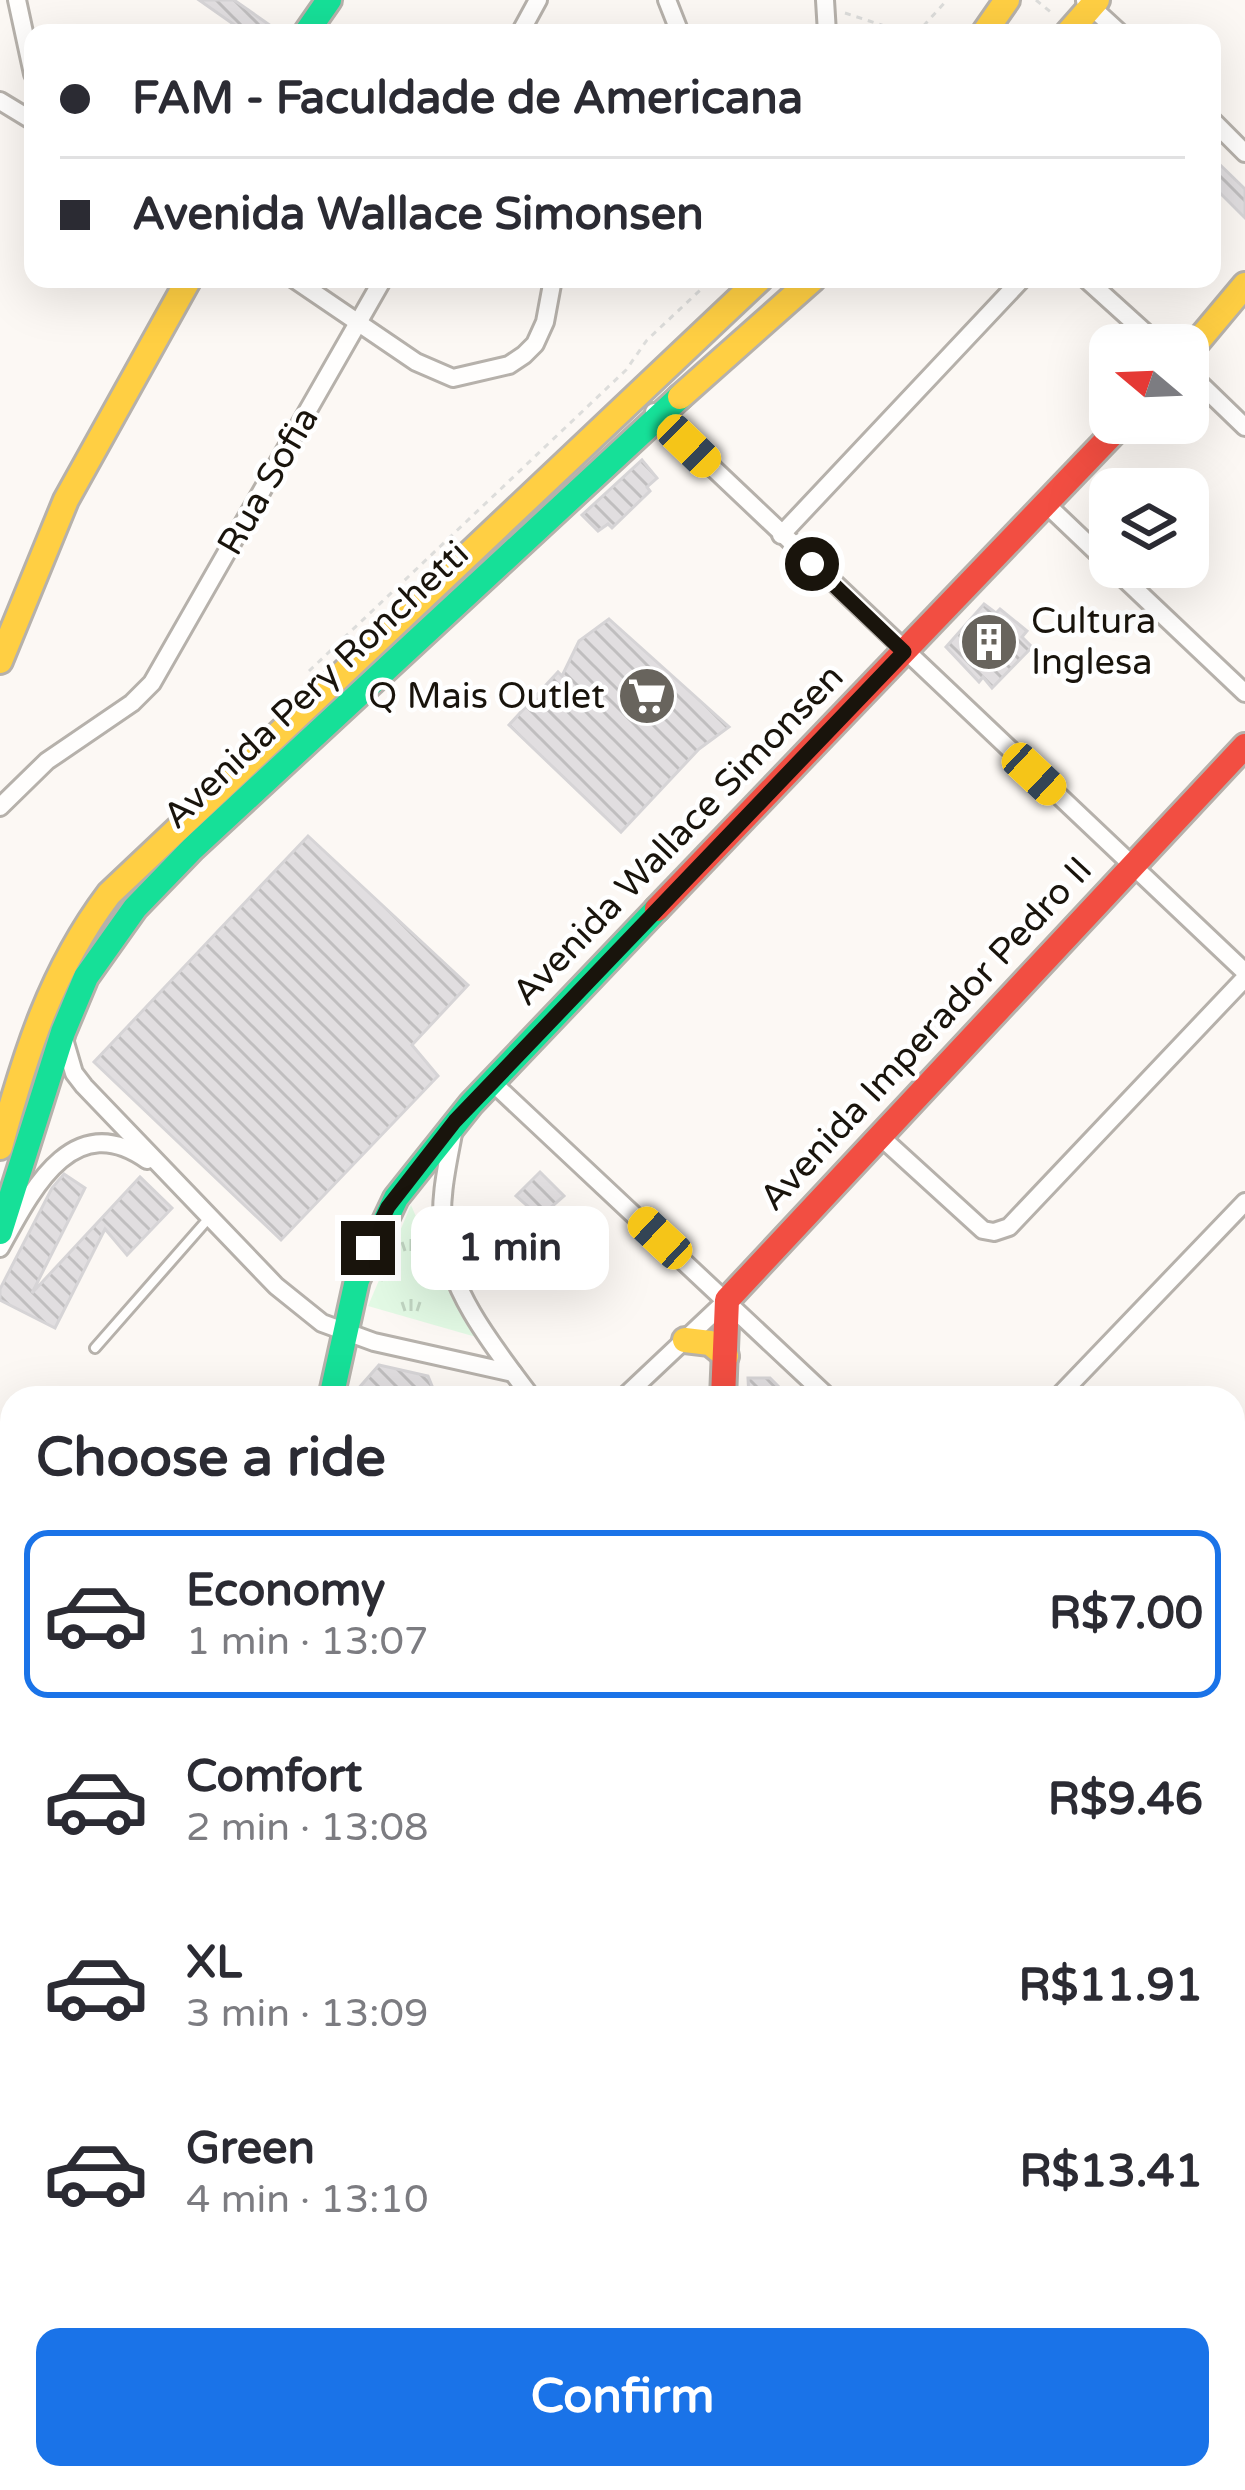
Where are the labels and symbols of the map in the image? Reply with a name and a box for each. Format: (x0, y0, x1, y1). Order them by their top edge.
north arrow (1089, 324, 1209, 444)
street label: Rua Sofia (208, 399, 328, 563)
car (651, 408, 727, 484)
street label: Avenida Pery Ronchetti (154, 532, 478, 838)
route start (785, 537, 839, 591)
place label: Cultura Inglesa (1031, 600, 1156, 684)
building icon: Cultura Inglesa (958, 611, 1020, 673)
street label: Avenida Wallace Simonsen (504, 656, 852, 1014)
supermarket icon: Q Mais Outlet (616, 665, 678, 727)
place label: Q Mais Outlet (368, 675, 605, 718)
car (995, 736, 1073, 812)
street label: Avenida Imperador Pedro II (751, 848, 1101, 1220)
car (621, 1200, 699, 1276)
callout: 1 min (410, 1206, 608, 1290)
route end (341, 1221, 395, 1275)

